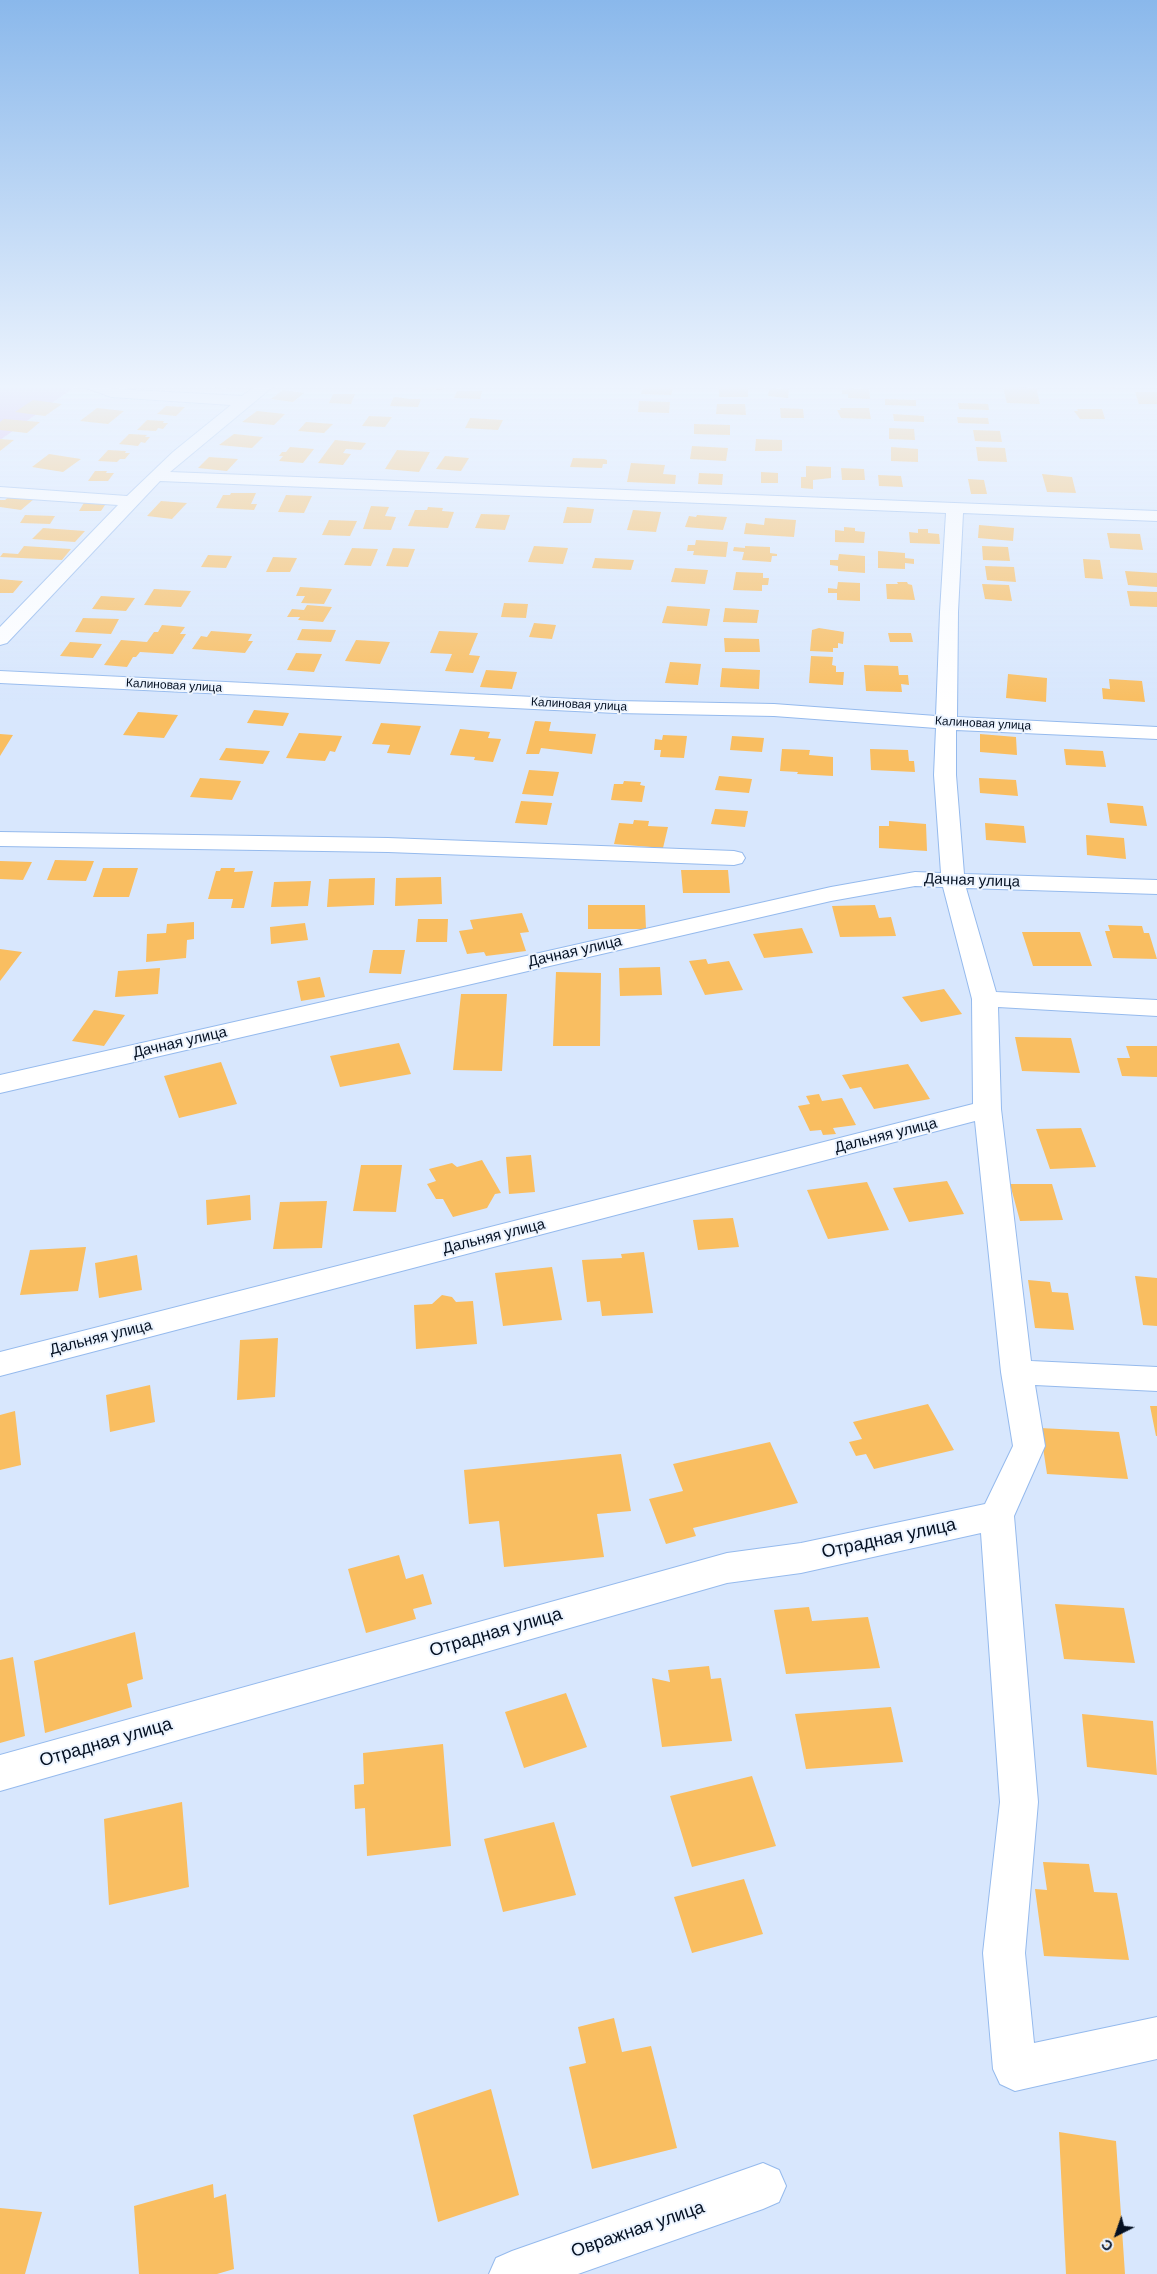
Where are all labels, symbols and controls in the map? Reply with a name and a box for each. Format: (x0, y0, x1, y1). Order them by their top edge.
street label: Калиновая улица (126, 676, 222, 696)
street label: Калиновая улица (531, 695, 627, 715)
street label: Калиновая улица (935, 714, 1031, 734)
street label: Дачная улица (924, 870, 1020, 892)
street label: Дачная улица (526, 932, 624, 972)
street label: Дачная улица (131, 1023, 229, 1063)
street label: Дальняя улица (833, 1115, 939, 1157)
street label: Дальняя улица (441, 1216, 547, 1258)
street label: Дальняя улица (48, 1317, 154, 1359)
street label: Отрадная улица (820, 1514, 958, 1564)
street label: Отрадная улица (427, 1604, 565, 1662)
street label: Отрадная улица (37, 1714, 175, 1772)
street label: Овражная улица (568, 2197, 708, 2263)
north arrow (1092, 2209, 1142, 2259)
text: С (1097, 2235, 1117, 2255)

